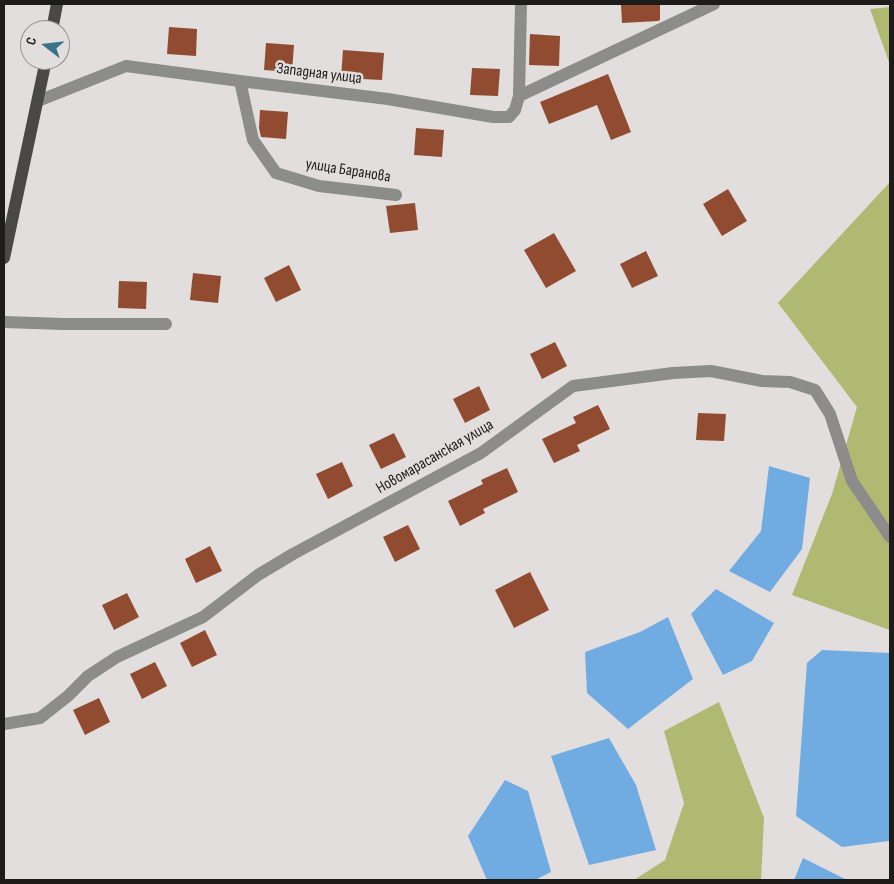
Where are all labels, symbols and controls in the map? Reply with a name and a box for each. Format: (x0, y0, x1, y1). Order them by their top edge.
north arrow (20, 20, 70, 70)
text: С (22, 35, 40, 47)
street label: Западная улица (275, 59, 363, 89)
street label: улица Баранова (304, 155, 392, 187)
street label: Новомарасанская улица (373, 416, 497, 498)

